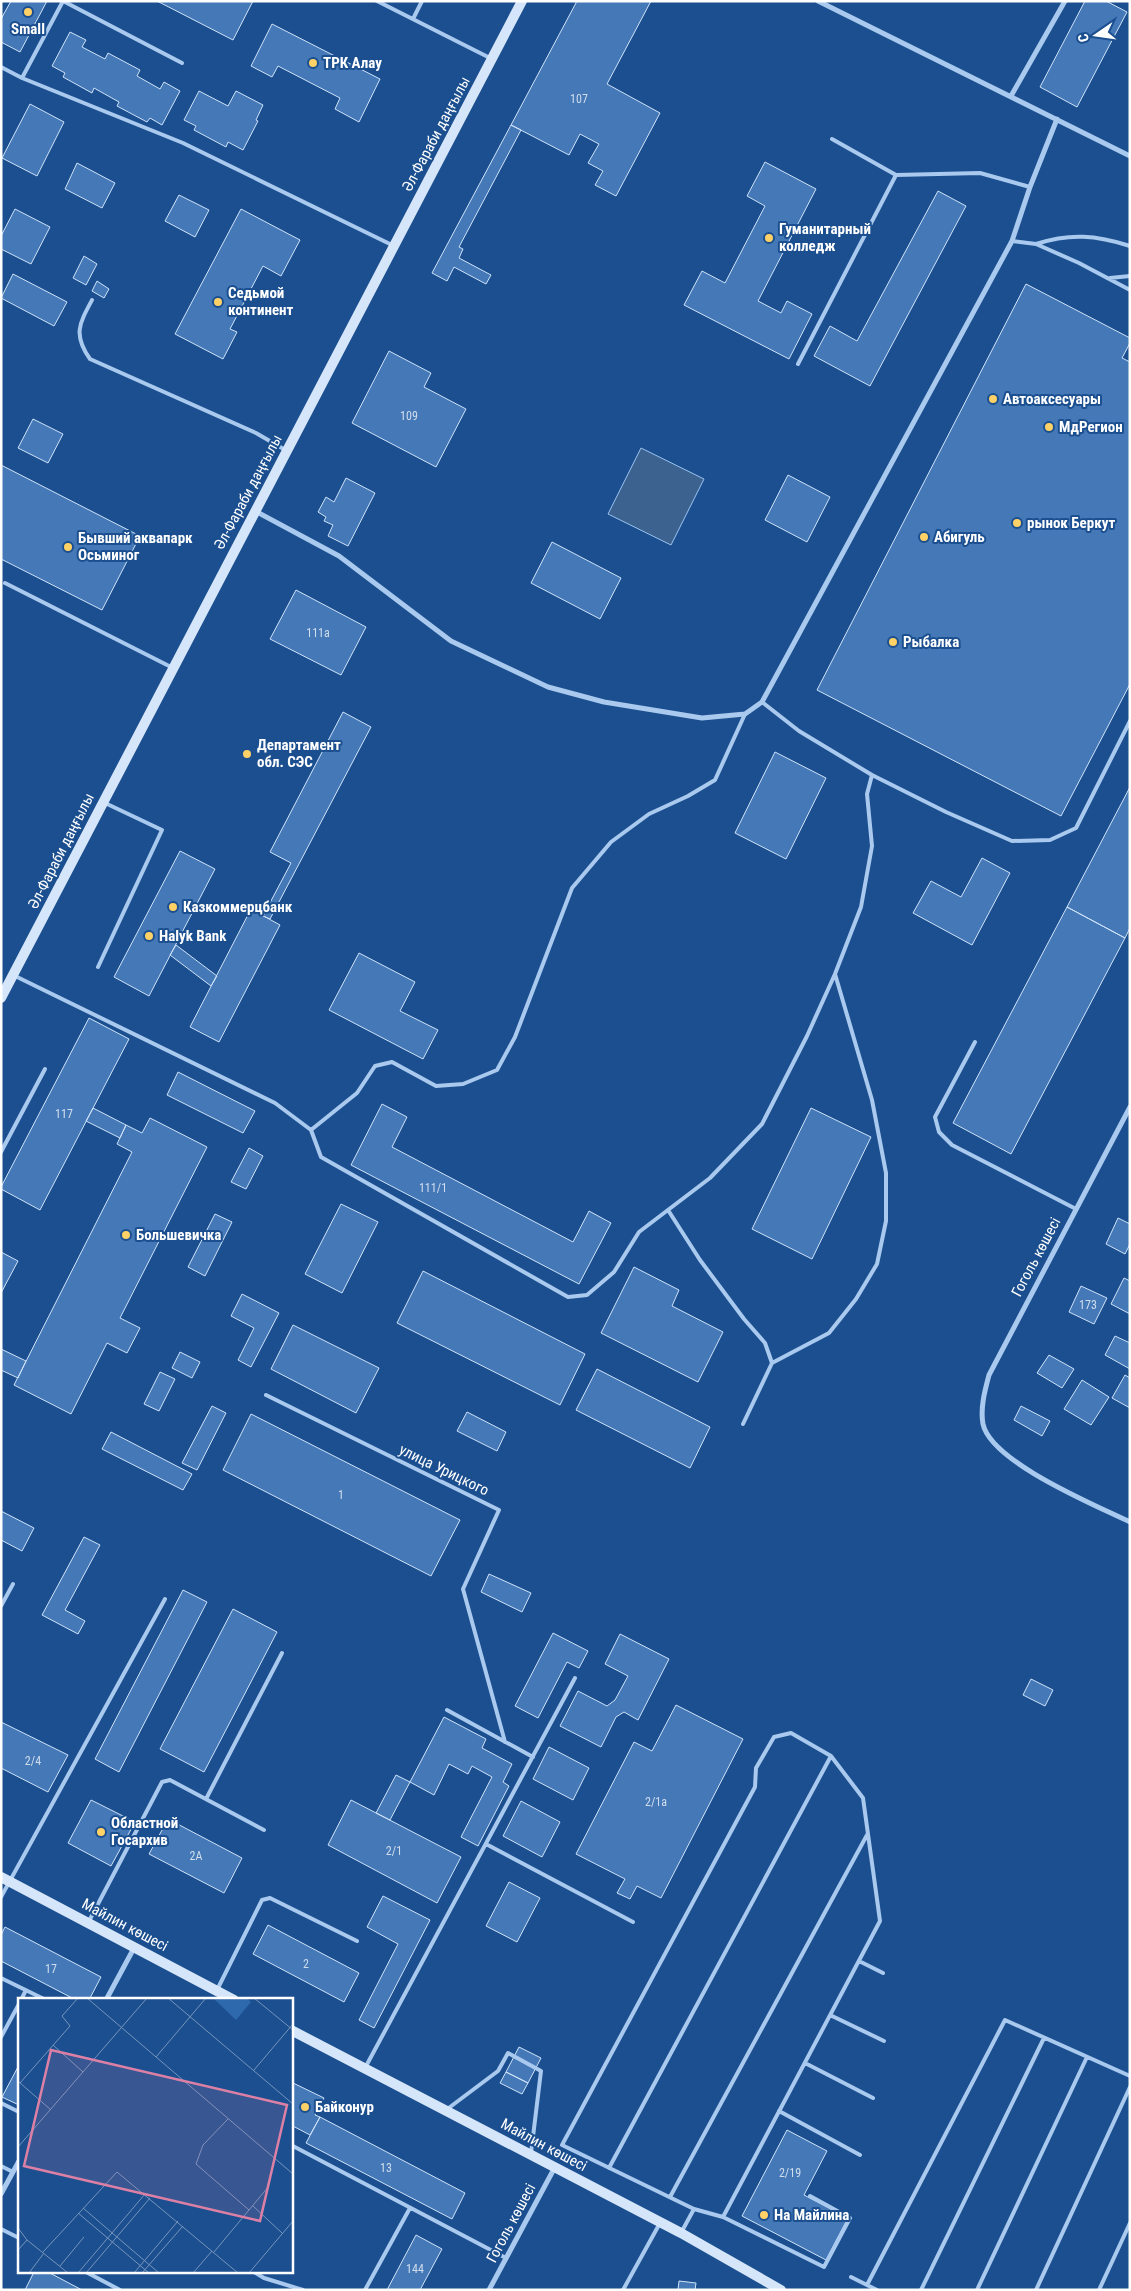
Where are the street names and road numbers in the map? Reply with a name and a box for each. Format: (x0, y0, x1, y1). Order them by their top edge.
street label: Әл-Фараби даңғылы (398, 74, 474, 194)
street label: Әл-Фараби даңғылы (210, 432, 286, 552)
street label: Әл-Фараби даңғылы (24, 790, 98, 912)
street label: Гоголь көшесі (1008, 1214, 1064, 1300)
street label: улица Урицкого (396, 1441, 492, 1499)
street label: Майлин көшесі (79, 1895, 171, 1955)
street label: Майлин көшесі (498, 2115, 590, 2175)
street label: Гоголь көшесі (483, 2180, 539, 2266)

